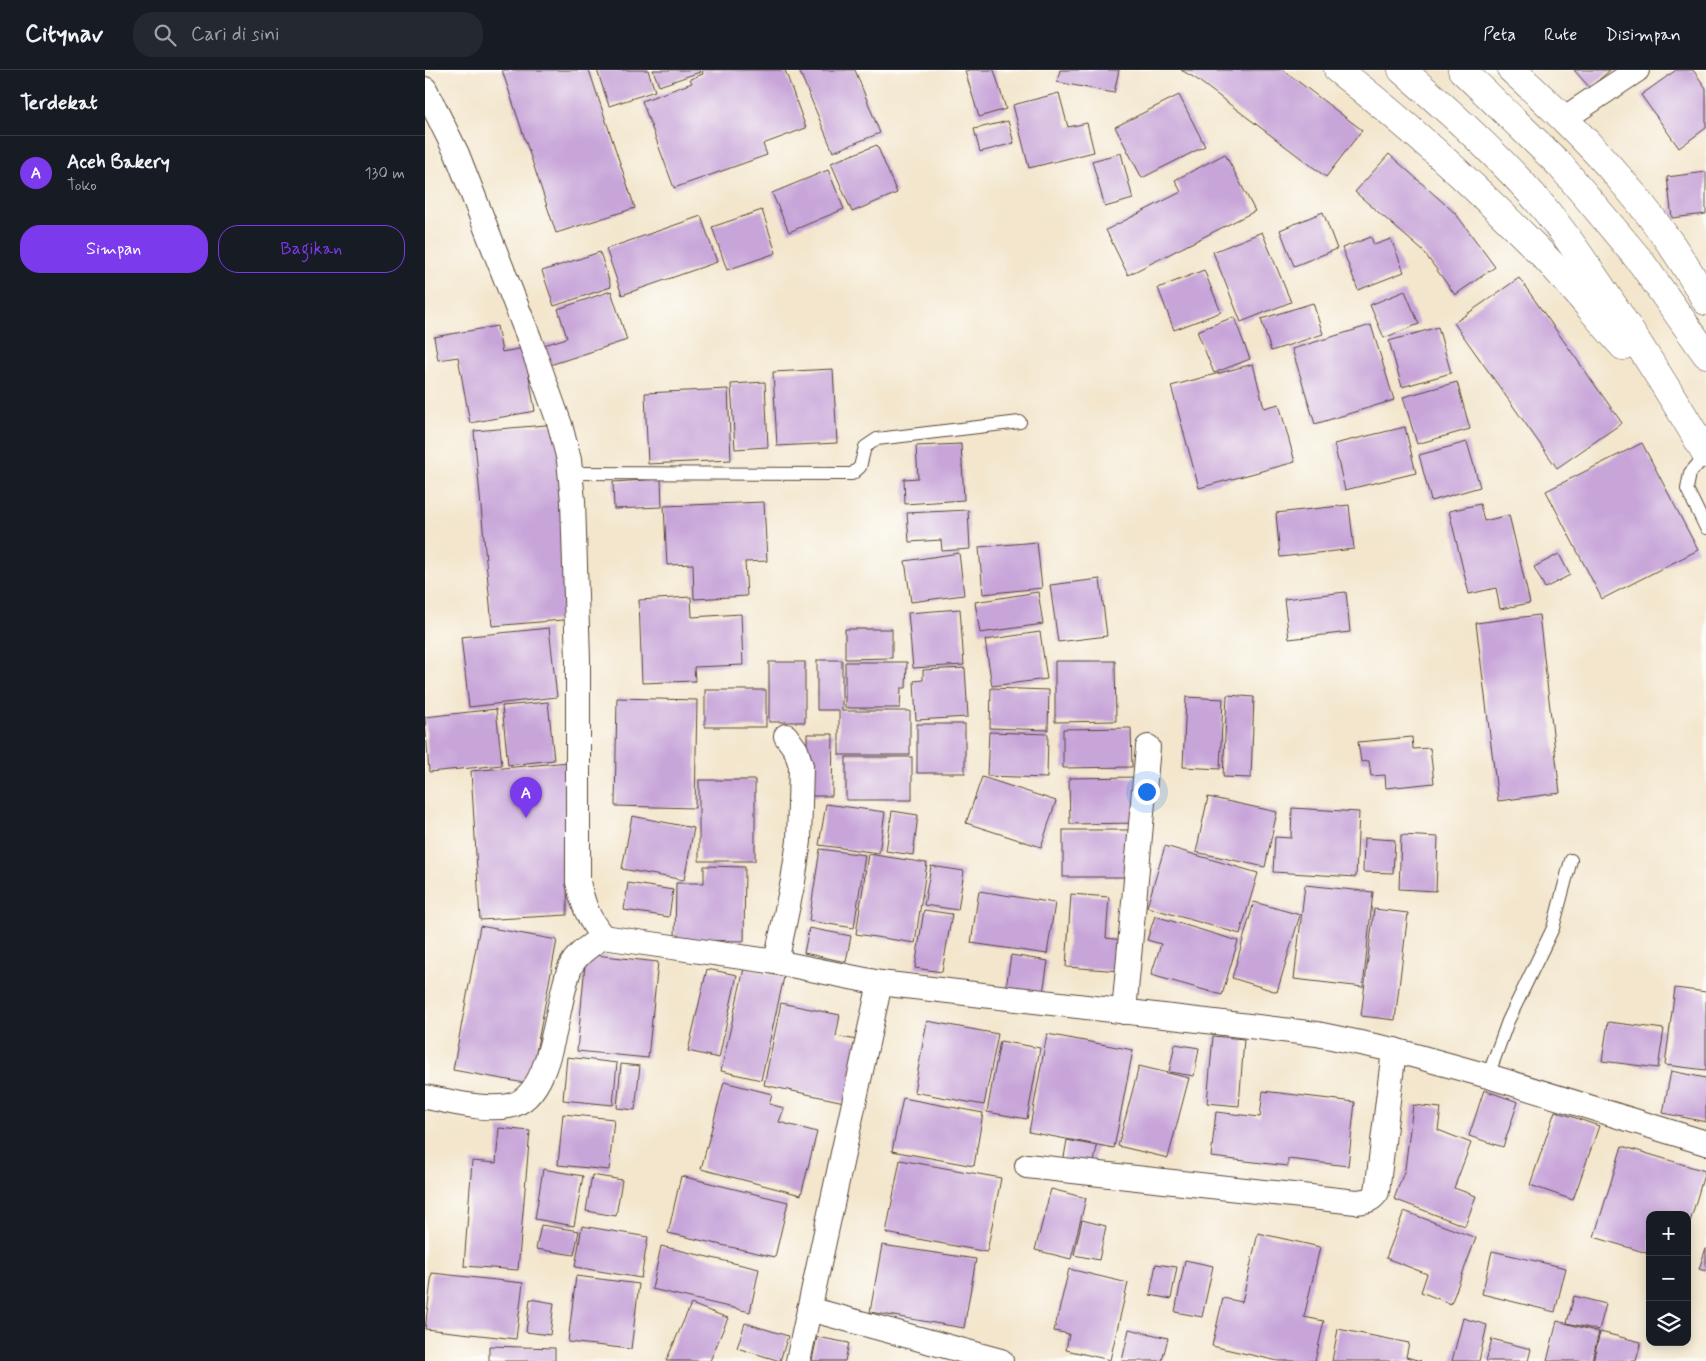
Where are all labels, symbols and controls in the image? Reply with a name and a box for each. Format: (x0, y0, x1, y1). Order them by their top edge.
search box (133, 12, 483, 57)
text: Citynav (25, 19, 103, 50)
icon: search (151, 21, 179, 49)
text: Cari di sini (191, 22, 280, 47)
text: Peta (1483, 23, 1516, 47)
text: Rute (1544, 23, 1577, 47)
text: Disimpan (1605, 23, 1681, 47)
text: Terdekat (20, 89, 98, 117)
text: Aceh Bakery (67, 150, 170, 175)
text: A (31, 163, 41, 184)
text: 130 m (364, 163, 405, 184)
text: Toko (67, 175, 97, 196)
button: Simpan (20, 225, 208, 273)
button: Bagikan (218, 225, 405, 273)
pin: A (510, 777, 542, 818)
your location (1134, 779, 1160, 805)
map controls (1646, 1211, 1691, 1346)
button: + (1646, 1211, 1691, 1256)
button: − (1646, 1256, 1691, 1301)
button: layers (1646, 1301, 1691, 1346)

